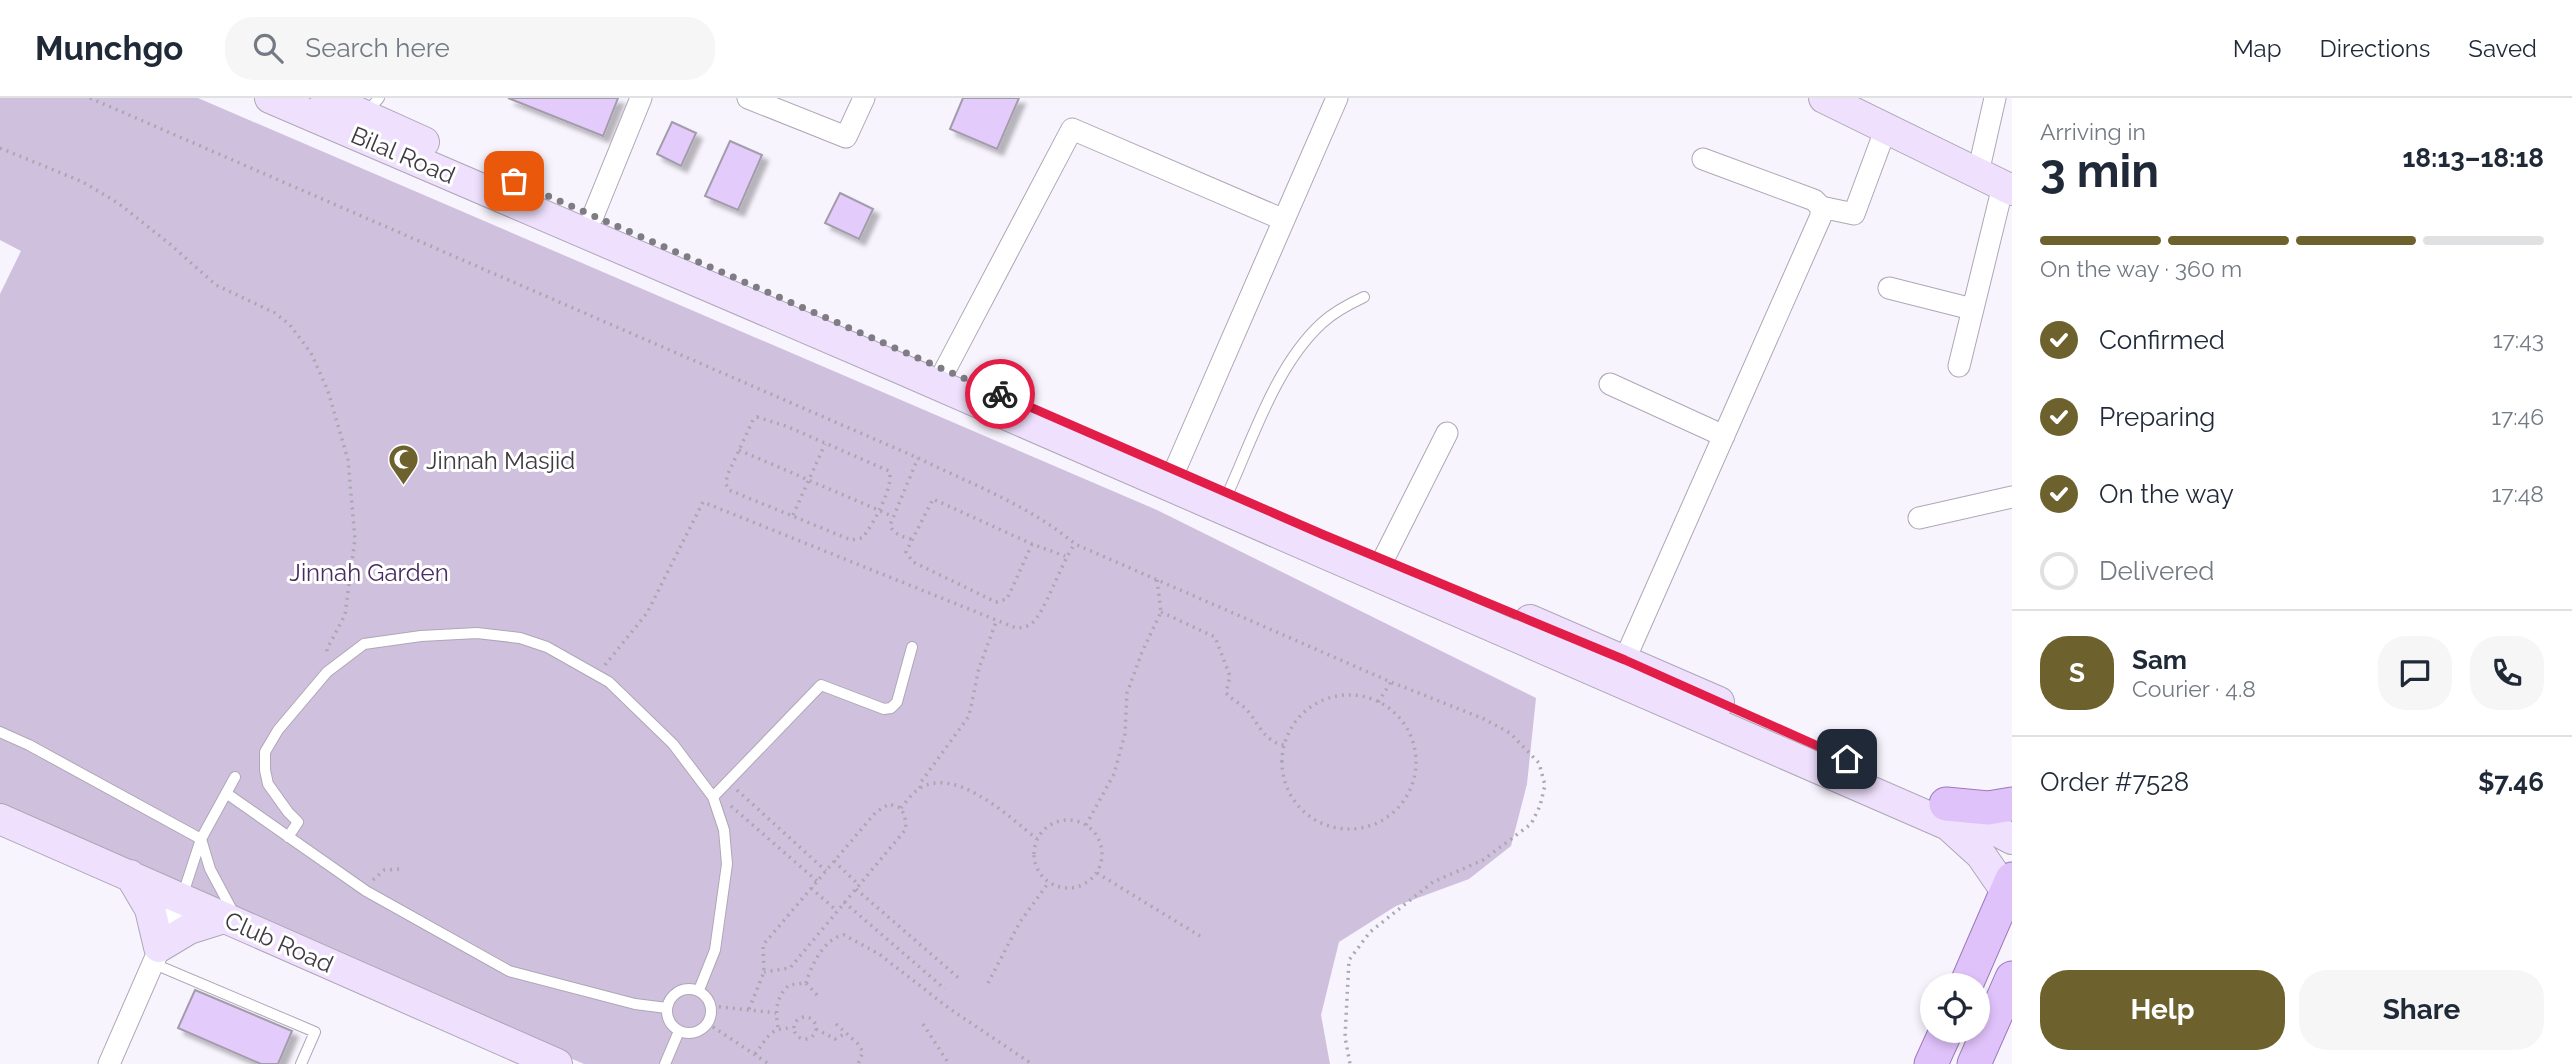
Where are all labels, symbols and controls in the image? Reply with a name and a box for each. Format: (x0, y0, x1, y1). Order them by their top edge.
search box (225, 17, 715, 80)
text: Munchgo (35, 29, 183, 68)
icon: search (249, 29, 287, 67)
text: Search here (305, 33, 450, 63)
text: Map (2233, 34, 2282, 63)
text: Directions (2320, 34, 2430, 63)
text: Saved (2468, 34, 2537, 63)
text: Arriving in (2040, 118, 2146, 145)
street label: Bilal Road (347, 120, 459, 190)
text: 18:13–18:18 (2402, 143, 2544, 173)
text: 3 min (2040, 144, 2159, 198)
pin (484, 151, 544, 211)
icon: bag (495, 162, 533, 200)
text: On the way · 360 m (2040, 255, 2242, 282)
icon: check (2040, 321, 2078, 359)
text: Confirmed (2099, 325, 2225, 355)
text: 17:43 (2493, 326, 2544, 353)
courier (965, 359, 1035, 429)
icon: bike (981, 375, 1019, 413)
icon: check (2040, 398, 2078, 436)
text: Preparing (2099, 402, 2215, 432)
text: 17:46 (2491, 403, 2544, 430)
mosque icon: Jinnah Masjid (386, 443, 420, 487)
place label: Jinnah Masjid (426, 446, 575, 475)
icon: check (2040, 475, 2078, 513)
text: On the way (2099, 479, 2234, 509)
text: 17:48 (2491, 480, 2544, 507)
text: Delivered (2099, 556, 2214, 586)
park label: Jinnah Garden (289, 558, 449, 587)
button: chat (2378, 636, 2452, 710)
button: phone (2470, 636, 2544, 710)
text: Sam (2132, 645, 2187, 675)
text: S (2069, 658, 2085, 688)
text: Courier · 4.8 (2132, 675, 2256, 702)
pin (1817, 729, 1877, 789)
icon: home (1828, 740, 1866, 778)
text: Order #7528 (2040, 767, 2189, 797)
text: $7.46 (2478, 767, 2544, 797)
street label: Club Road (220, 905, 338, 979)
button: Help (2040, 970, 2285, 1050)
button: Share (2299, 970, 2544, 1050)
map controls (1920, 973, 1990, 1043)
button: locate (1920, 973, 1990, 1043)

